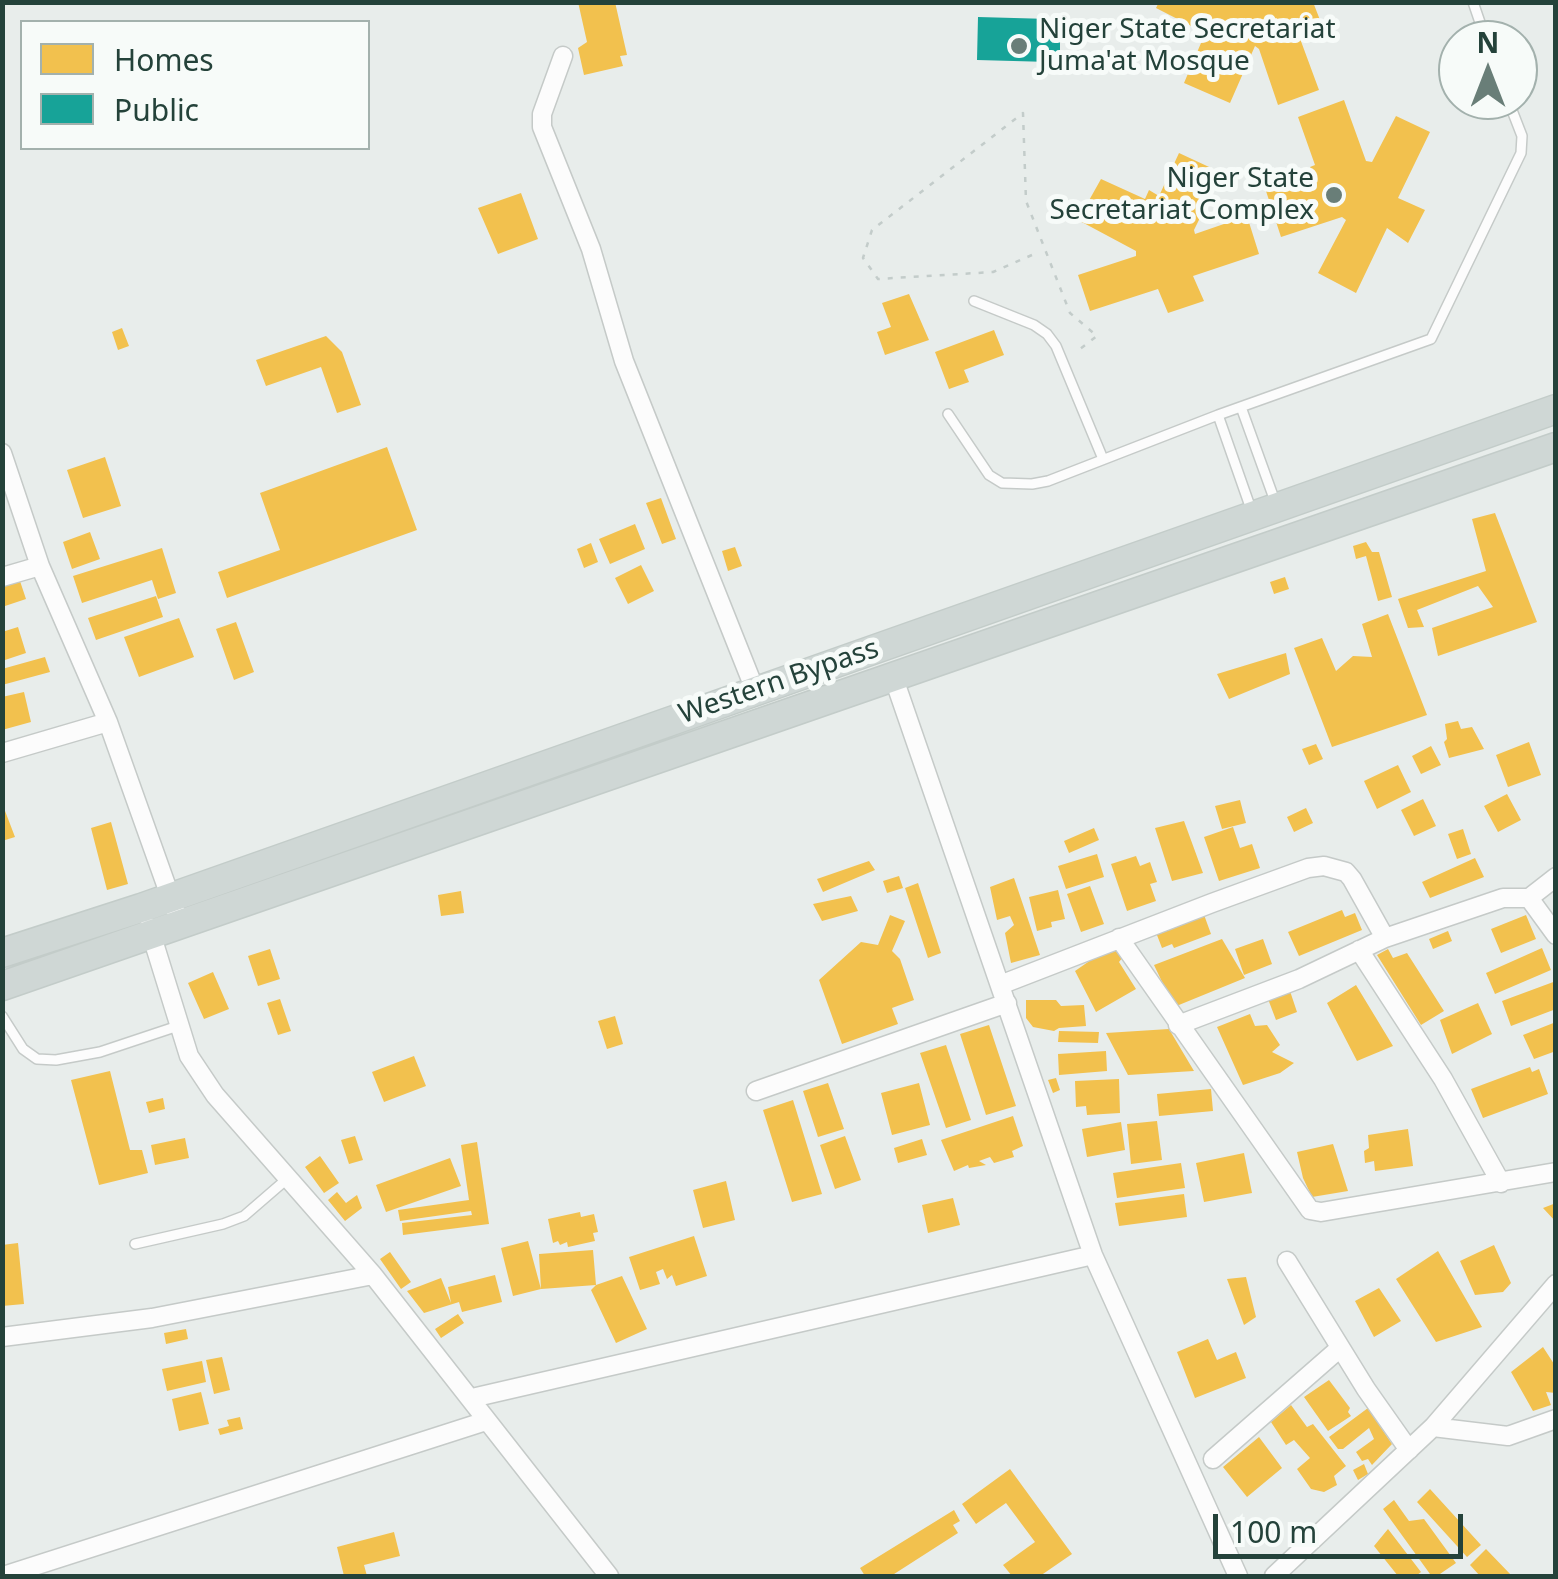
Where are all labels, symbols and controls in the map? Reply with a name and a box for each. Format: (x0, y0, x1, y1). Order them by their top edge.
place label: Niger State Secretariat Juma'at Mosque (1039, 13, 1336, 79)
legend (20, 20, 370, 150)
north arrow (1438, 20, 1538, 120)
text: N (1477, 23, 1499, 61)
marker: Niger State Secretariat Juma'at Mosque (1008, 35, 1030, 57)
text: Homes (114, 39, 214, 80)
text: Public (114, 89, 199, 130)
place label: Niger State Secretariat Complex (1050, 162, 1314, 228)
marker: Niger State Secretariat Complex (1323, 184, 1345, 206)
street label: Western Bypass (675, 632, 883, 732)
scale bar (1218, 1494, 1468, 1556)
text: 100 m (1230, 1511, 1317, 1552)

